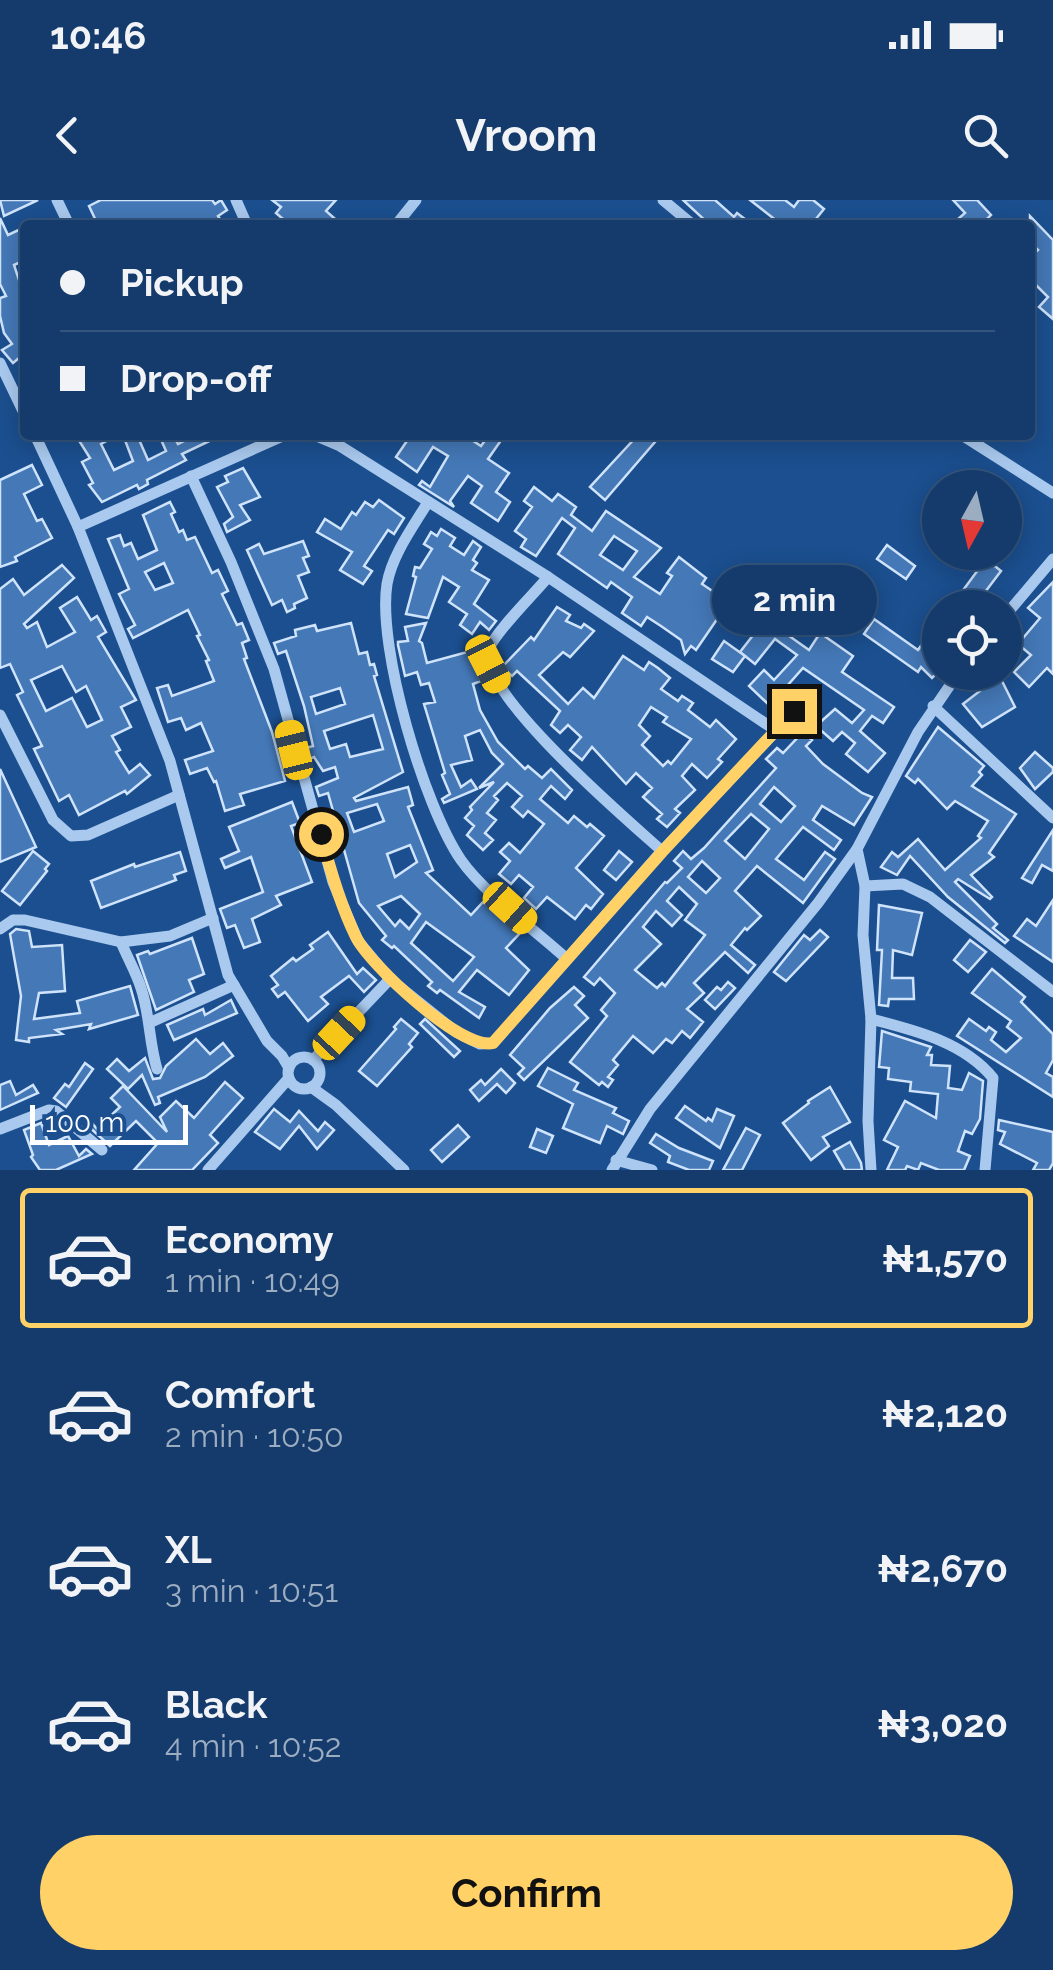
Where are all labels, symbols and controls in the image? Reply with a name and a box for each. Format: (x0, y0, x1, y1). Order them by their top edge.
text: 10:46 (50, 13, 146, 58)
icon: back (40, 108, 95, 163)
icon: search (958, 108, 1013, 163)
text: Vroom (455, 109, 598, 162)
text: Pickup (120, 260, 244, 305)
text: Drop-off (120, 356, 272, 401)
north arrow (922, 470, 1022, 570)
map controls (922, 470, 1022, 690)
callout: 2 min (712, 566, 876, 636)
text: 2 min (753, 581, 836, 618)
button: locate (922, 590, 1022, 690)
car (461, 630, 515, 698)
route end (772, 689, 817, 734)
car (272, 717, 316, 783)
route start (299, 812, 344, 857)
car (478, 877, 542, 939)
car (308, 1001, 370, 1065)
scale bar (30, 1100, 188, 1144)
text: 100 m (45, 1106, 124, 1139)
icon: car (45, 1213, 135, 1303)
text: Economy (165, 1217, 334, 1262)
text: ₦1,570 (882, 1236, 1008, 1281)
text: 1 min · 10:49 (165, 1262, 340, 1299)
icon: car (45, 1368, 135, 1458)
text: Comfort (165, 1372, 315, 1417)
text: ₦2,120 (881, 1391, 1008, 1436)
text: 2 min · 10:50 (165, 1417, 344, 1454)
icon: car (45, 1523, 135, 1613)
text: XL (165, 1527, 212, 1572)
text: ₦2,670 (877, 1546, 1008, 1591)
text: 3 min · 10:51 (165, 1572, 338, 1609)
icon: car (45, 1678, 135, 1768)
text: Black (165, 1682, 267, 1727)
text: ₦3,020 (877, 1701, 1008, 1746)
text: 4 min · 10:52 (165, 1727, 341, 1764)
button: Confirm (40, 1835, 1013, 1950)

